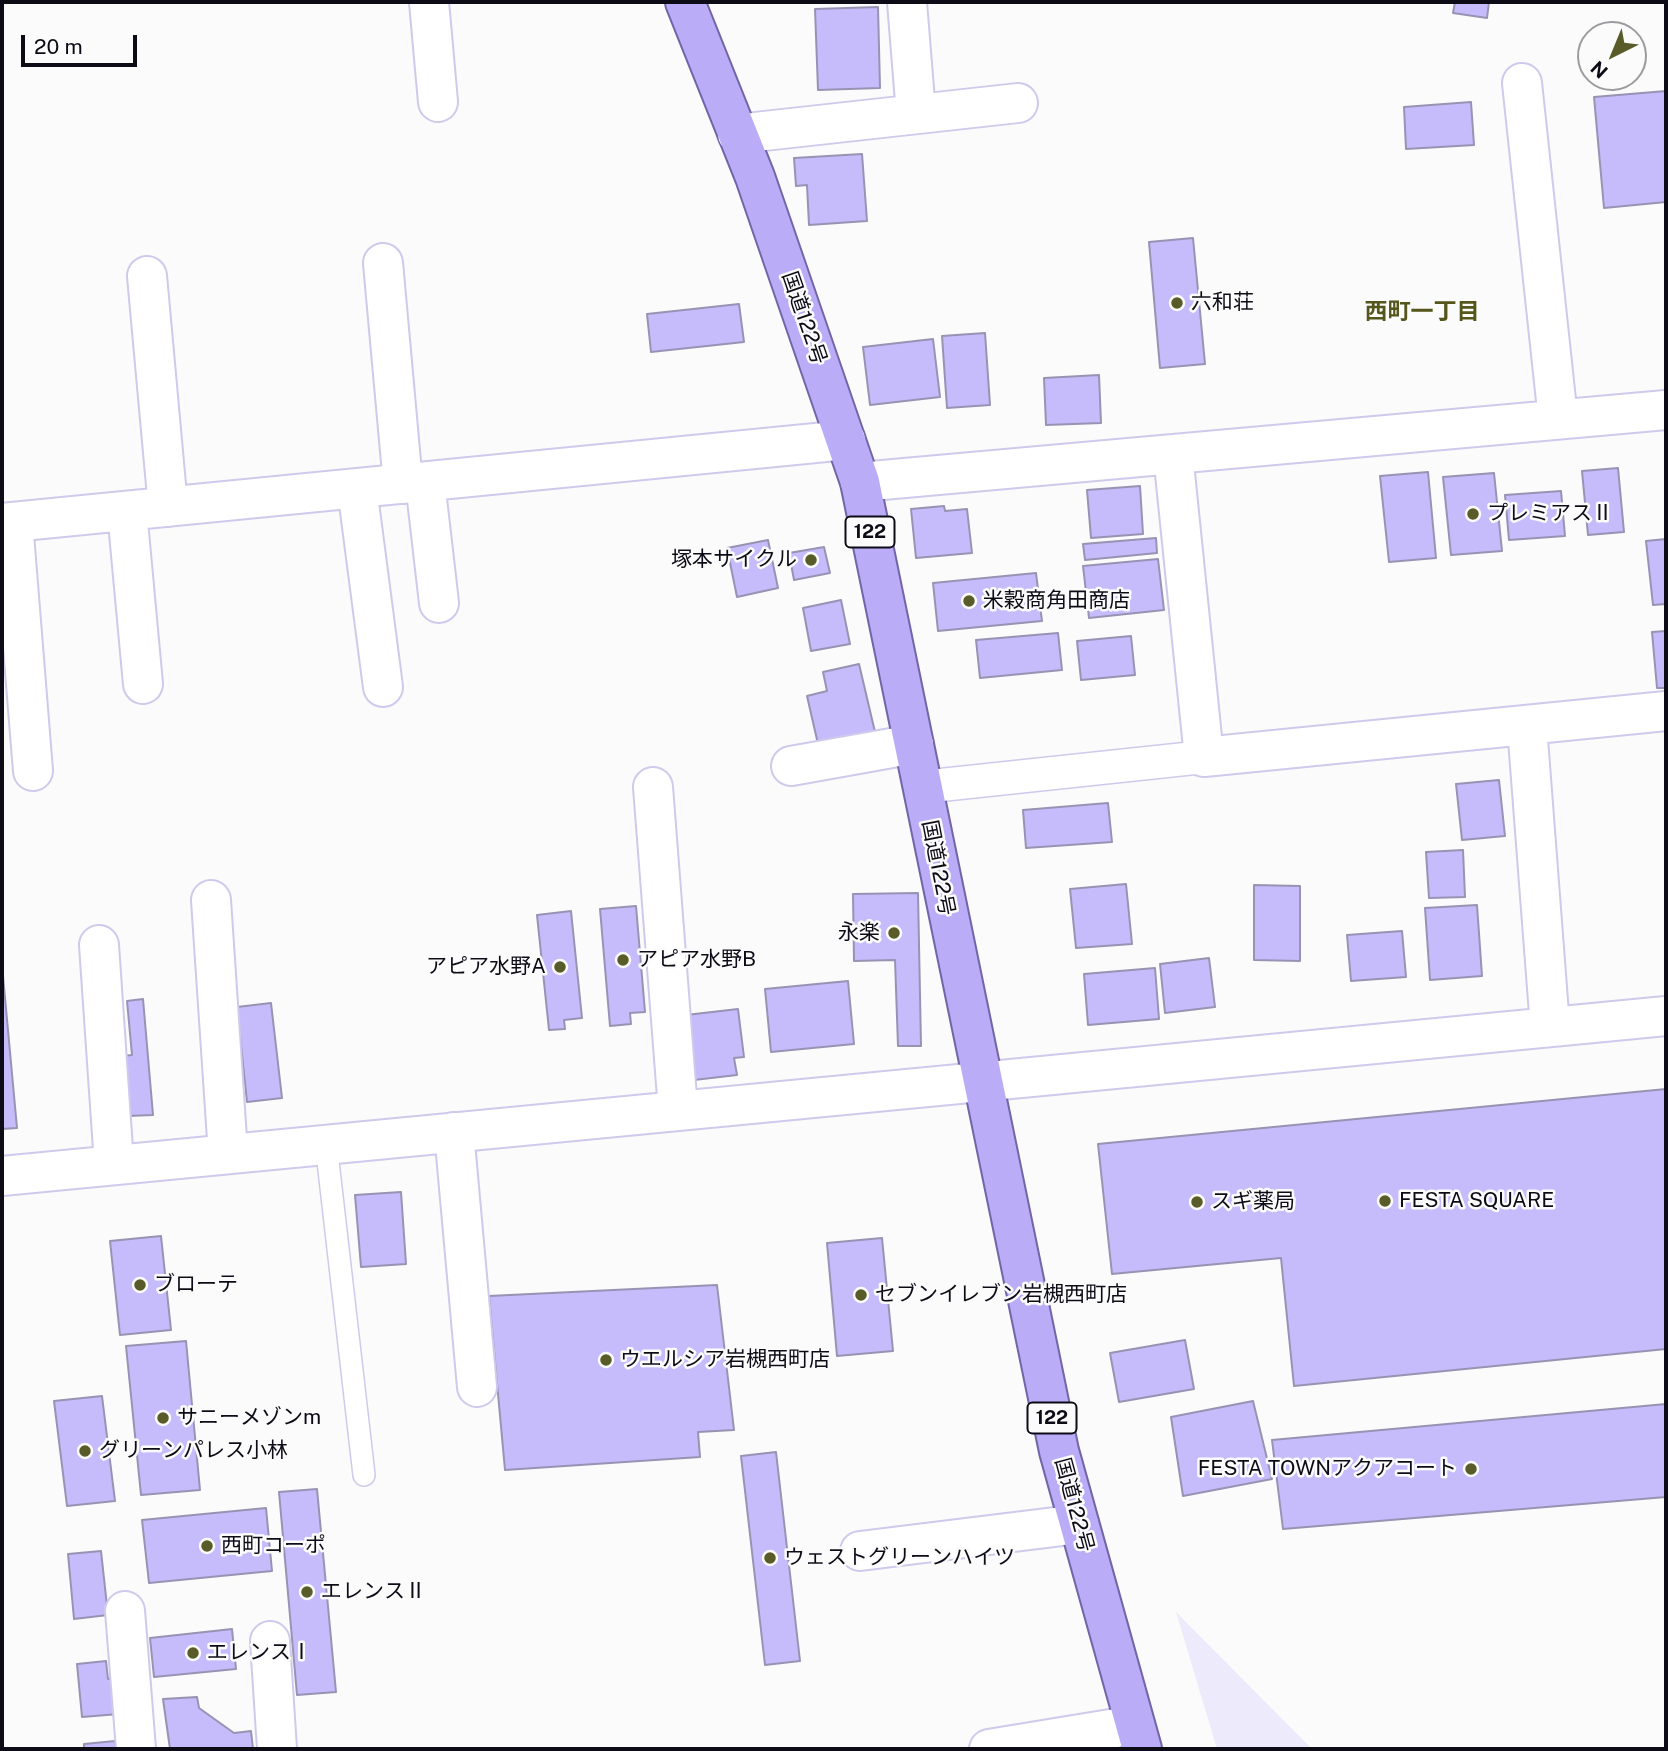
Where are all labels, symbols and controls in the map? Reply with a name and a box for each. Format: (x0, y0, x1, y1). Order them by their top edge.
scale bar (24, 21, 140, 65)
north arrow (1577, 21, 1647, 91)
text: 20 m (34, 34, 83, 59)
text: N (1586, 57, 1612, 83)
street label: 国道122号 (776, 268, 832, 368)
place label: 六和荘 (1191, 290, 1254, 316)
marker: 六和荘 (1169, 295, 1185, 311)
district label: 西町一丁目 (1365, 298, 1479, 326)
place label: プレミアスⅡ (1487, 501, 1613, 527)
marker: プレミアスⅡ (1465, 506, 1481, 522)
road number: 122 (846, 516, 894, 548)
place label: 塚本サイクル (671, 547, 797, 573)
marker: 塚本サイクル (803, 552, 819, 568)
place label: 米穀商角田商店 (983, 588, 1130, 614)
marker: 米穀商角田商店 (961, 593, 977, 609)
street label: 国道122号 (916, 818, 960, 918)
place label: 永楽 (838, 920, 880, 946)
marker: 永楽 (886, 925, 902, 941)
place label: アピア水野B (637, 947, 756, 973)
marker: アピア水野B (615, 952, 631, 968)
place label: アピア水野A (426, 954, 546, 980)
marker: アピア水野A (552, 959, 568, 975)
place label: FESTA SQUARE (1399, 1188, 1554, 1214)
place label: スギ薬局 (1211, 1189, 1295, 1215)
marker: FESTA SQUARE (1377, 1193, 1393, 1209)
marker: スギ薬局 (1189, 1194, 1205, 1210)
place label: ブローテ (154, 1272, 238, 1298)
marker: ブローテ (132, 1277, 148, 1293)
place label: セブンイレブン岩槻西町店 (875, 1282, 1127, 1308)
marker: セブンイレブン岩槻西町店 (853, 1287, 869, 1303)
place label: ウエルシア岩槻西町店 (620, 1347, 830, 1373)
marker: ウエルシア岩槻西町店 (598, 1352, 614, 1368)
road number: 122 (1028, 1402, 1076, 1434)
place label: サニーメゾンm (177, 1405, 321, 1431)
marker: サニーメゾンm (155, 1410, 171, 1426)
place label: グリーンパレス小林 (99, 1438, 288, 1464)
marker: グリーンパレス小林 (77, 1443, 93, 1459)
street label: 国道122号 (1049, 1455, 1099, 1555)
place label: FESTA TOWNアクアコート (1198, 1456, 1457, 1482)
marker: FESTA TOWNアクアコート (1463, 1461, 1479, 1477)
place label: 西町コーポ (221, 1533, 326, 1559)
marker: 西町コーポ (199, 1538, 215, 1554)
place label: ウェストグリーンハイツ (784, 1545, 1015, 1571)
marker: ウェストグリーンハイツ (762, 1550, 778, 1566)
place label: エレンスⅡ (321, 1579, 426, 1605)
marker: エレンスⅡ (299, 1584, 315, 1600)
place label: エレンスⅠ (207, 1640, 312, 1666)
marker: エレンスⅠ (185, 1645, 201, 1661)

